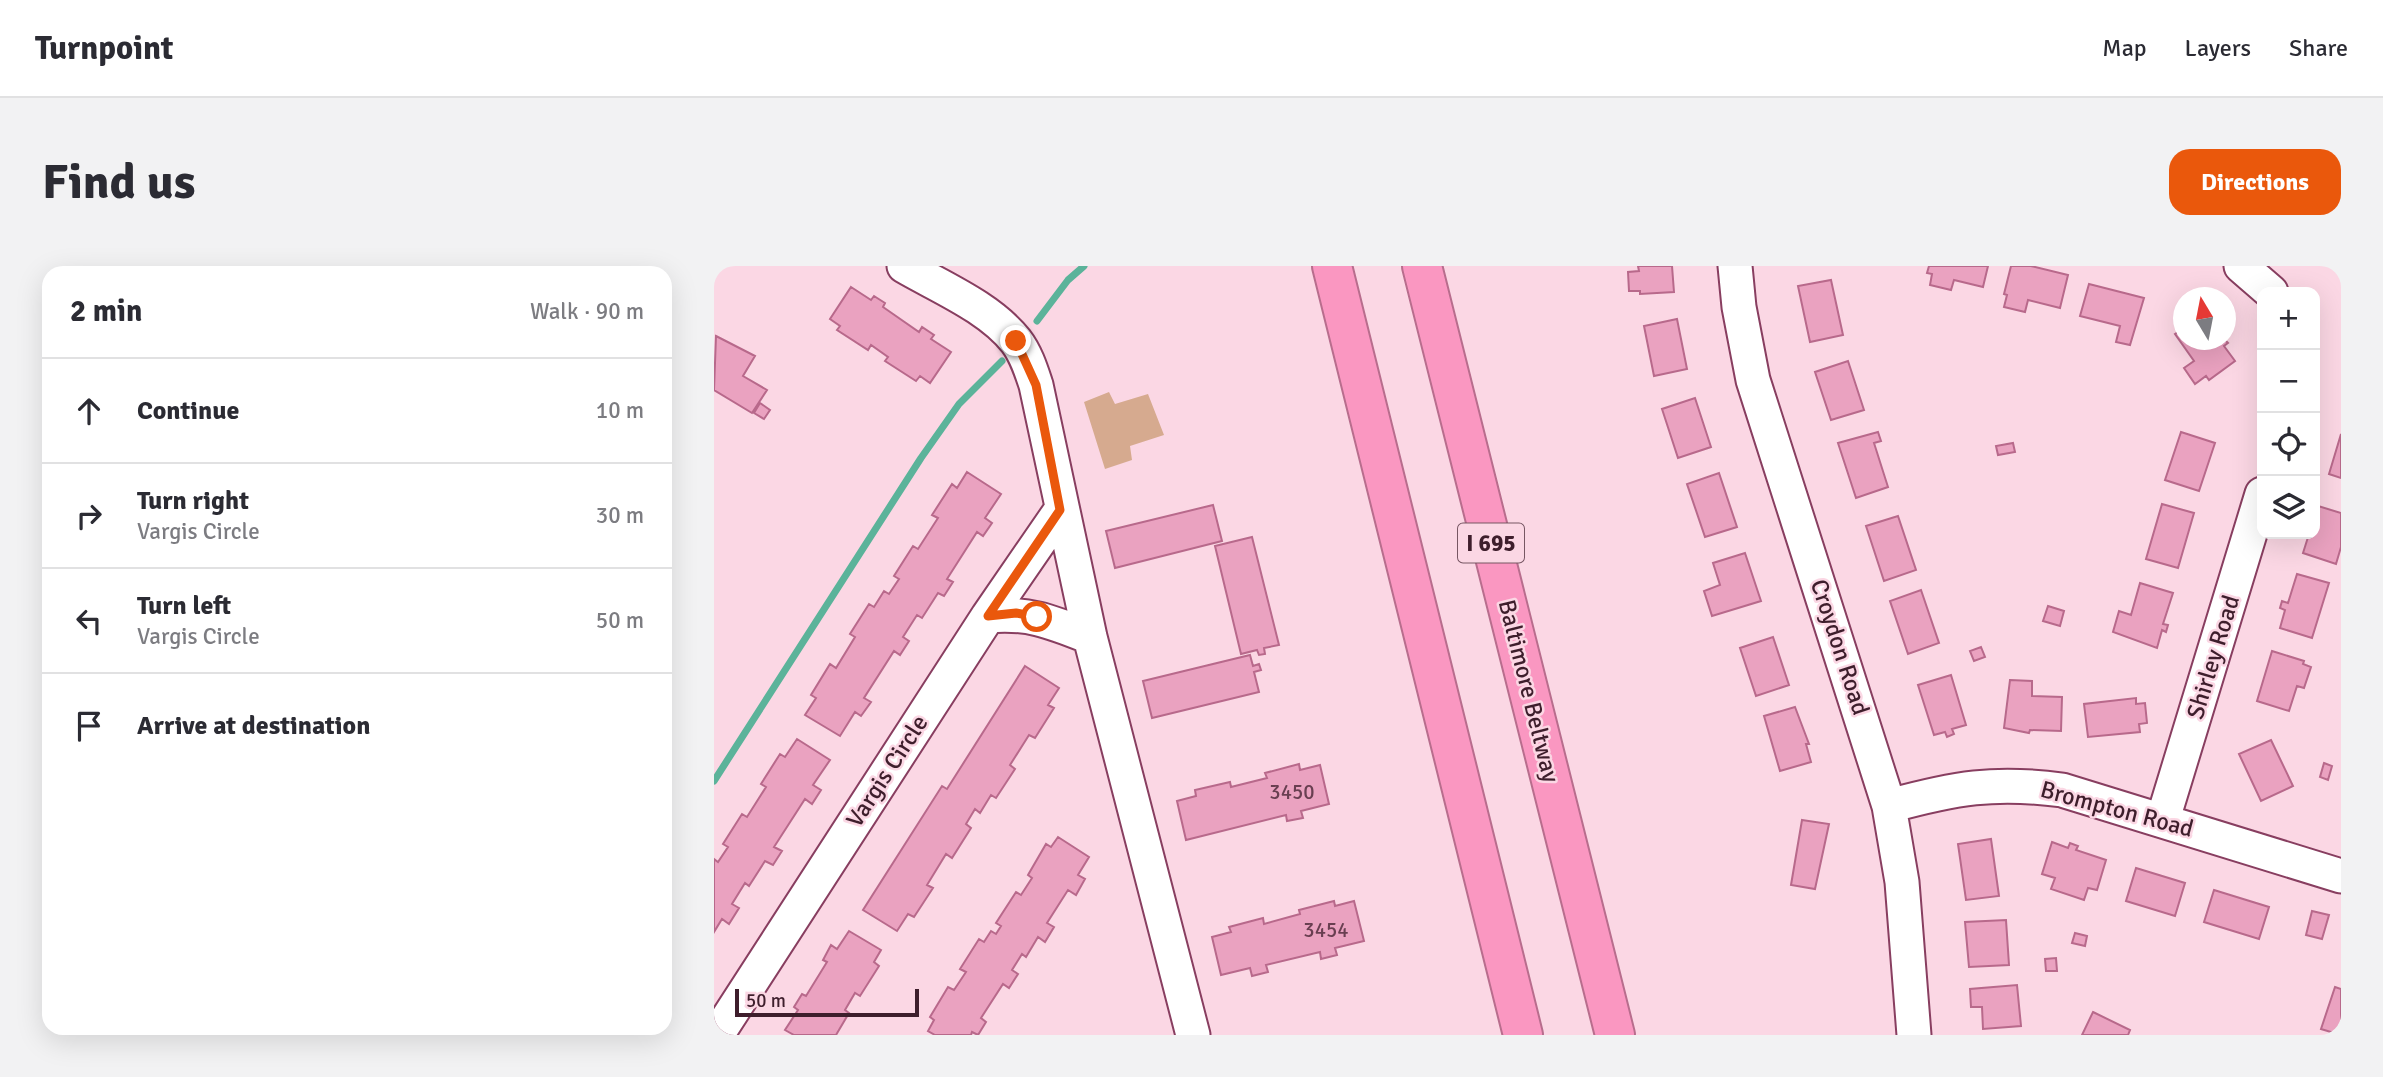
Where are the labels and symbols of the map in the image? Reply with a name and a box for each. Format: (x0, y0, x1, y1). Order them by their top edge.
north arrow (2173, 287, 2236, 350)
route end (1000, 325, 1031, 356)
road number: I 695 (1458, 524, 1524, 562)
street label: Croydon Road (1804, 575, 1876, 719)
street label: Shirley Road (2180, 591, 2246, 723)
street label: Baltimore Beltway (1492, 596, 1566, 786)
route start (1021, 601, 1052, 632)
street label: Vargis Circle (840, 709, 934, 833)
street label: Brompton Road (2037, 774, 2197, 844)
house number: 3450 (1269, 779, 1315, 805)
house number: 3454 (1303, 917, 1349, 943)
scale bar (735, 986, 919, 1018)

